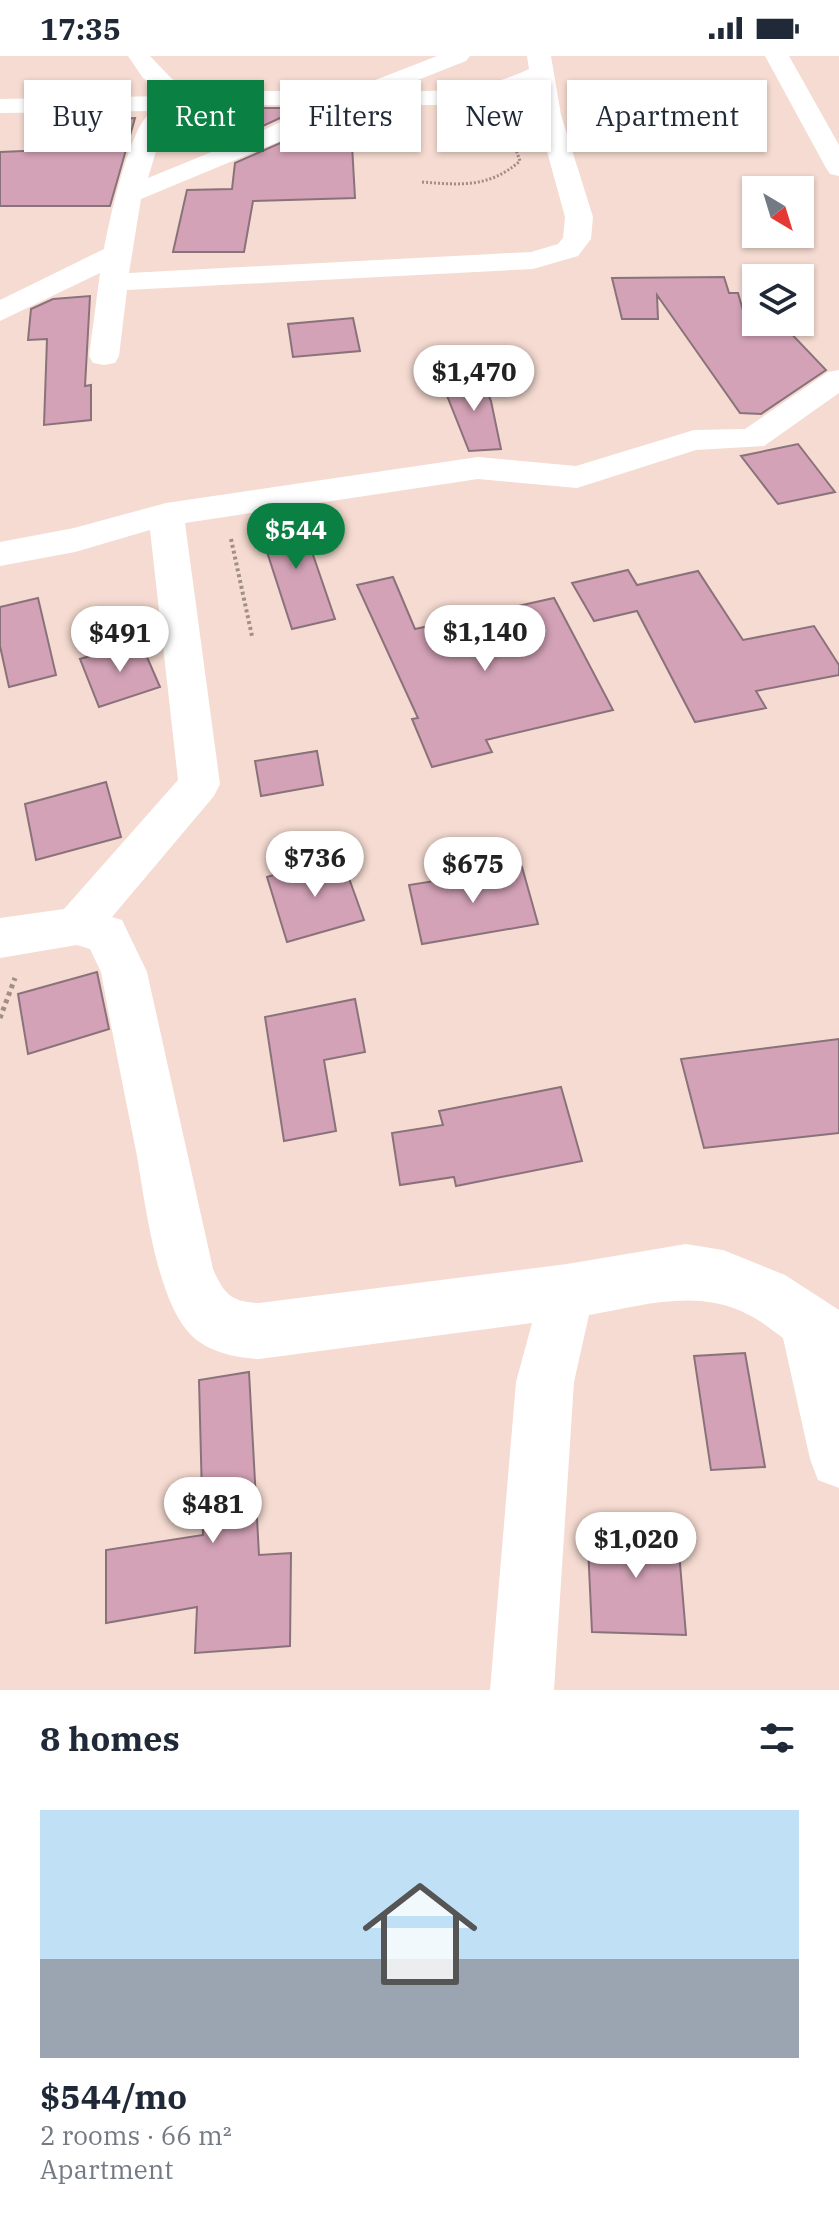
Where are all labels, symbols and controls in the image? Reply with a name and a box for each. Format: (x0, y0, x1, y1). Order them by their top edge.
text: 17:35 (40, 9, 121, 48)
chip: Buy (24, 80, 131, 152)
chip: Rent (147, 80, 264, 152)
chip: Filters (280, 80, 421, 152)
chip: New (437, 80, 551, 152)
chip: Apartment (567, 80, 767, 152)
north arrow (742, 176, 814, 248)
map controls (742, 176, 814, 336)
button: layers (742, 264, 814, 336)
pin: $1,470 (409, 345, 539, 413)
text: $1,470 (431, 354, 517, 388)
pin: $544 (249, 503, 343, 571)
text: $544 (265, 512, 327, 546)
pin: $1,140 (420, 605, 550, 673)
pin: $491 (73, 606, 167, 674)
text: $1,140 (442, 614, 528, 648)
text: $491 (89, 615, 151, 649)
pin: $736 (268, 831, 362, 899)
pin: $675 (426, 837, 520, 905)
text: $736 (284, 840, 346, 874)
text: $675 (442, 846, 504, 880)
pin: $481 (166, 1477, 260, 1545)
text: $481 (182, 1486, 244, 1520)
pin: $1,020 (571, 1512, 701, 1580)
text: $1,020 (593, 1521, 679, 1555)
text: 8 homes (40, 1716, 180, 1760)
icon: filters (755, 1716, 799, 1760)
icon: home (348, 1862, 492, 2006)
text: $544/mo (40, 2074, 187, 2118)
text: 2 rooms · 66 m² (40, 2118, 232, 2152)
text: Apartment (40, 2152, 173, 2186)

